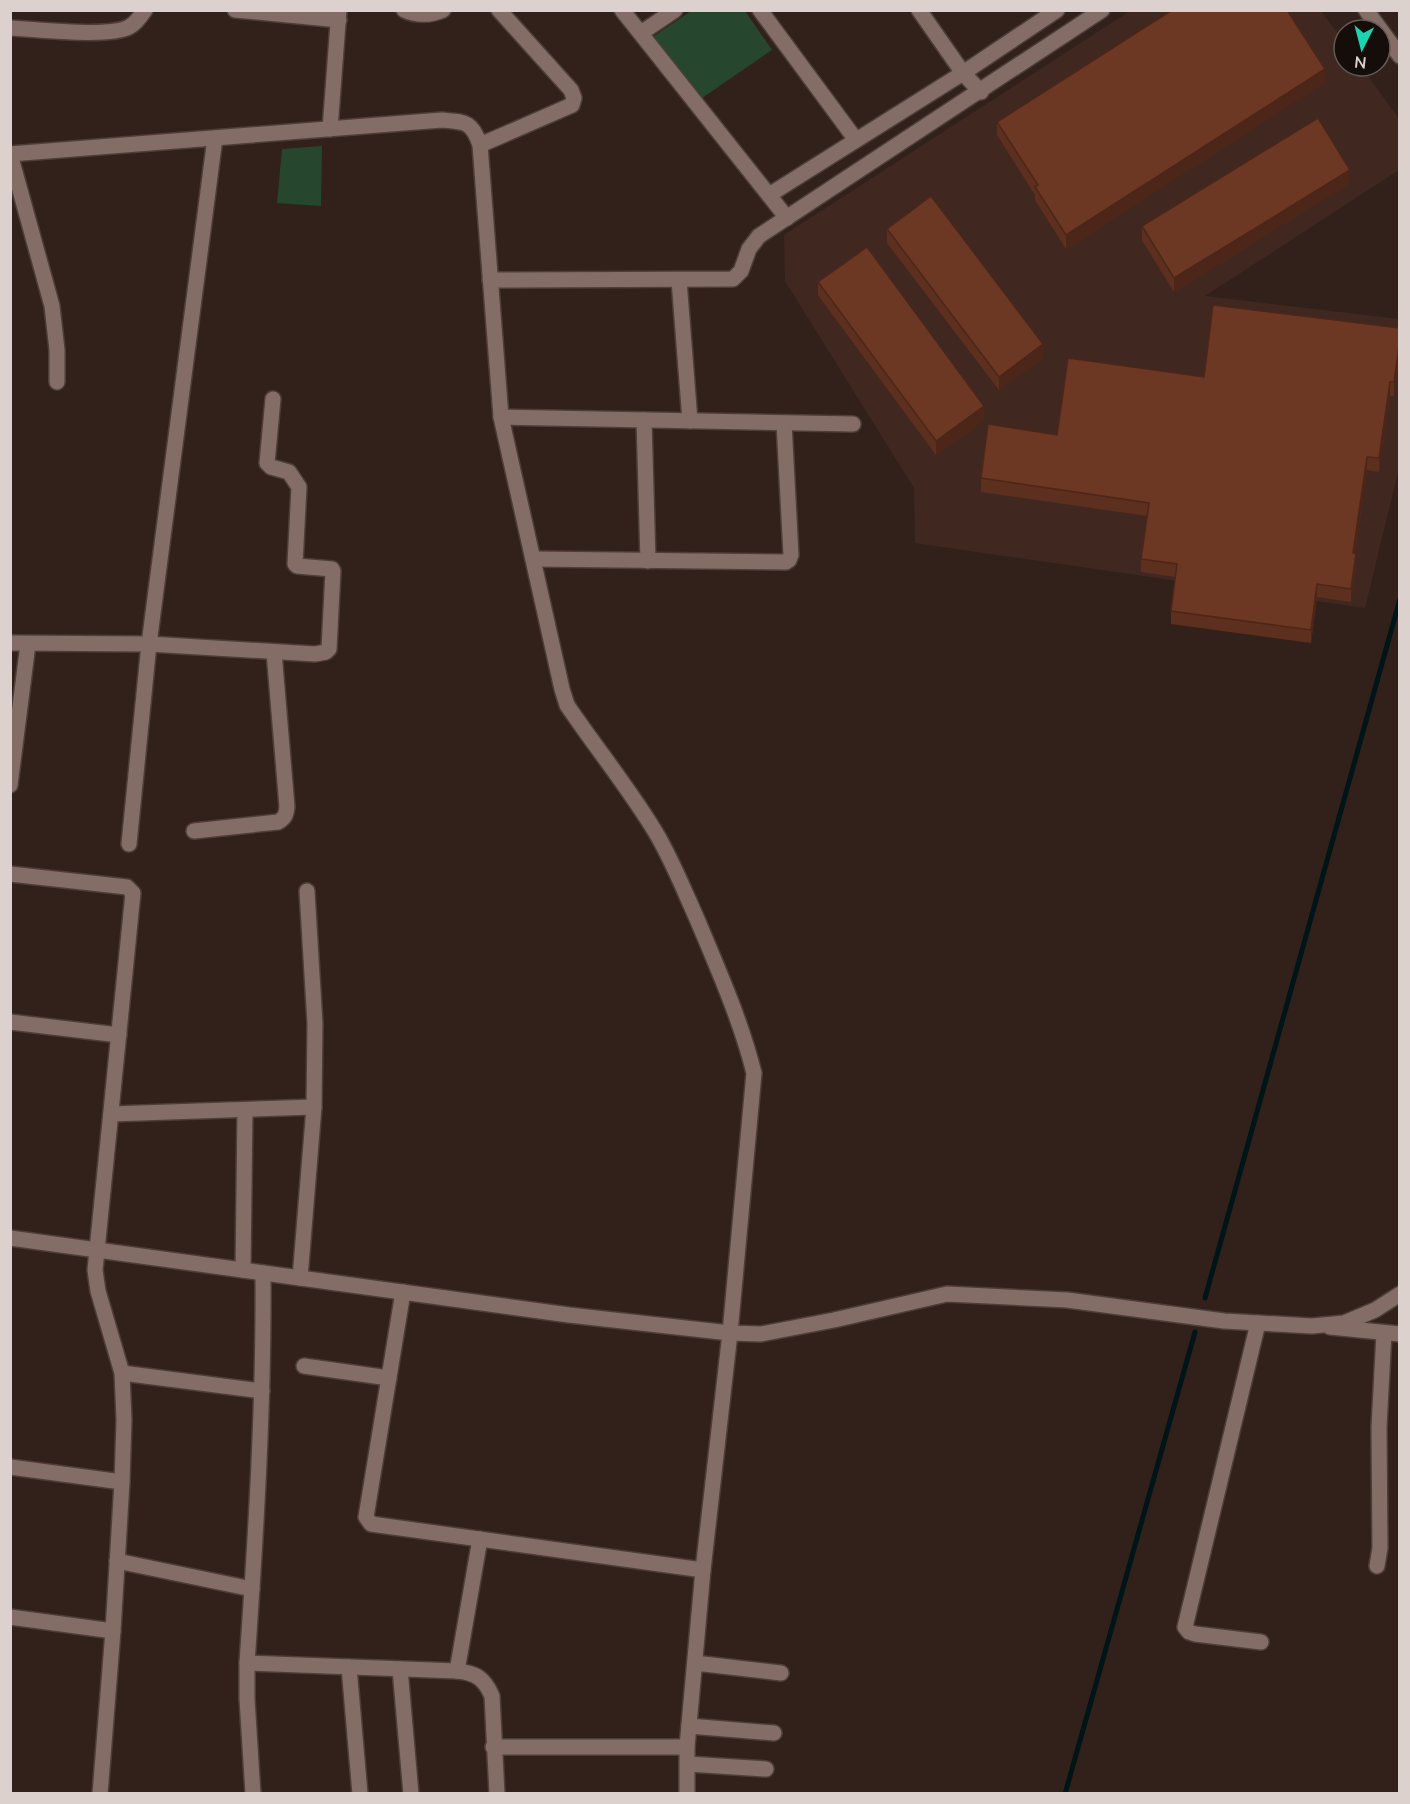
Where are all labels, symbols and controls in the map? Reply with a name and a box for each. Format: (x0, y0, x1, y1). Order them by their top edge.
north arrow (1332, 18, 1392, 78)
text: N (1353, 52, 1367, 73)

